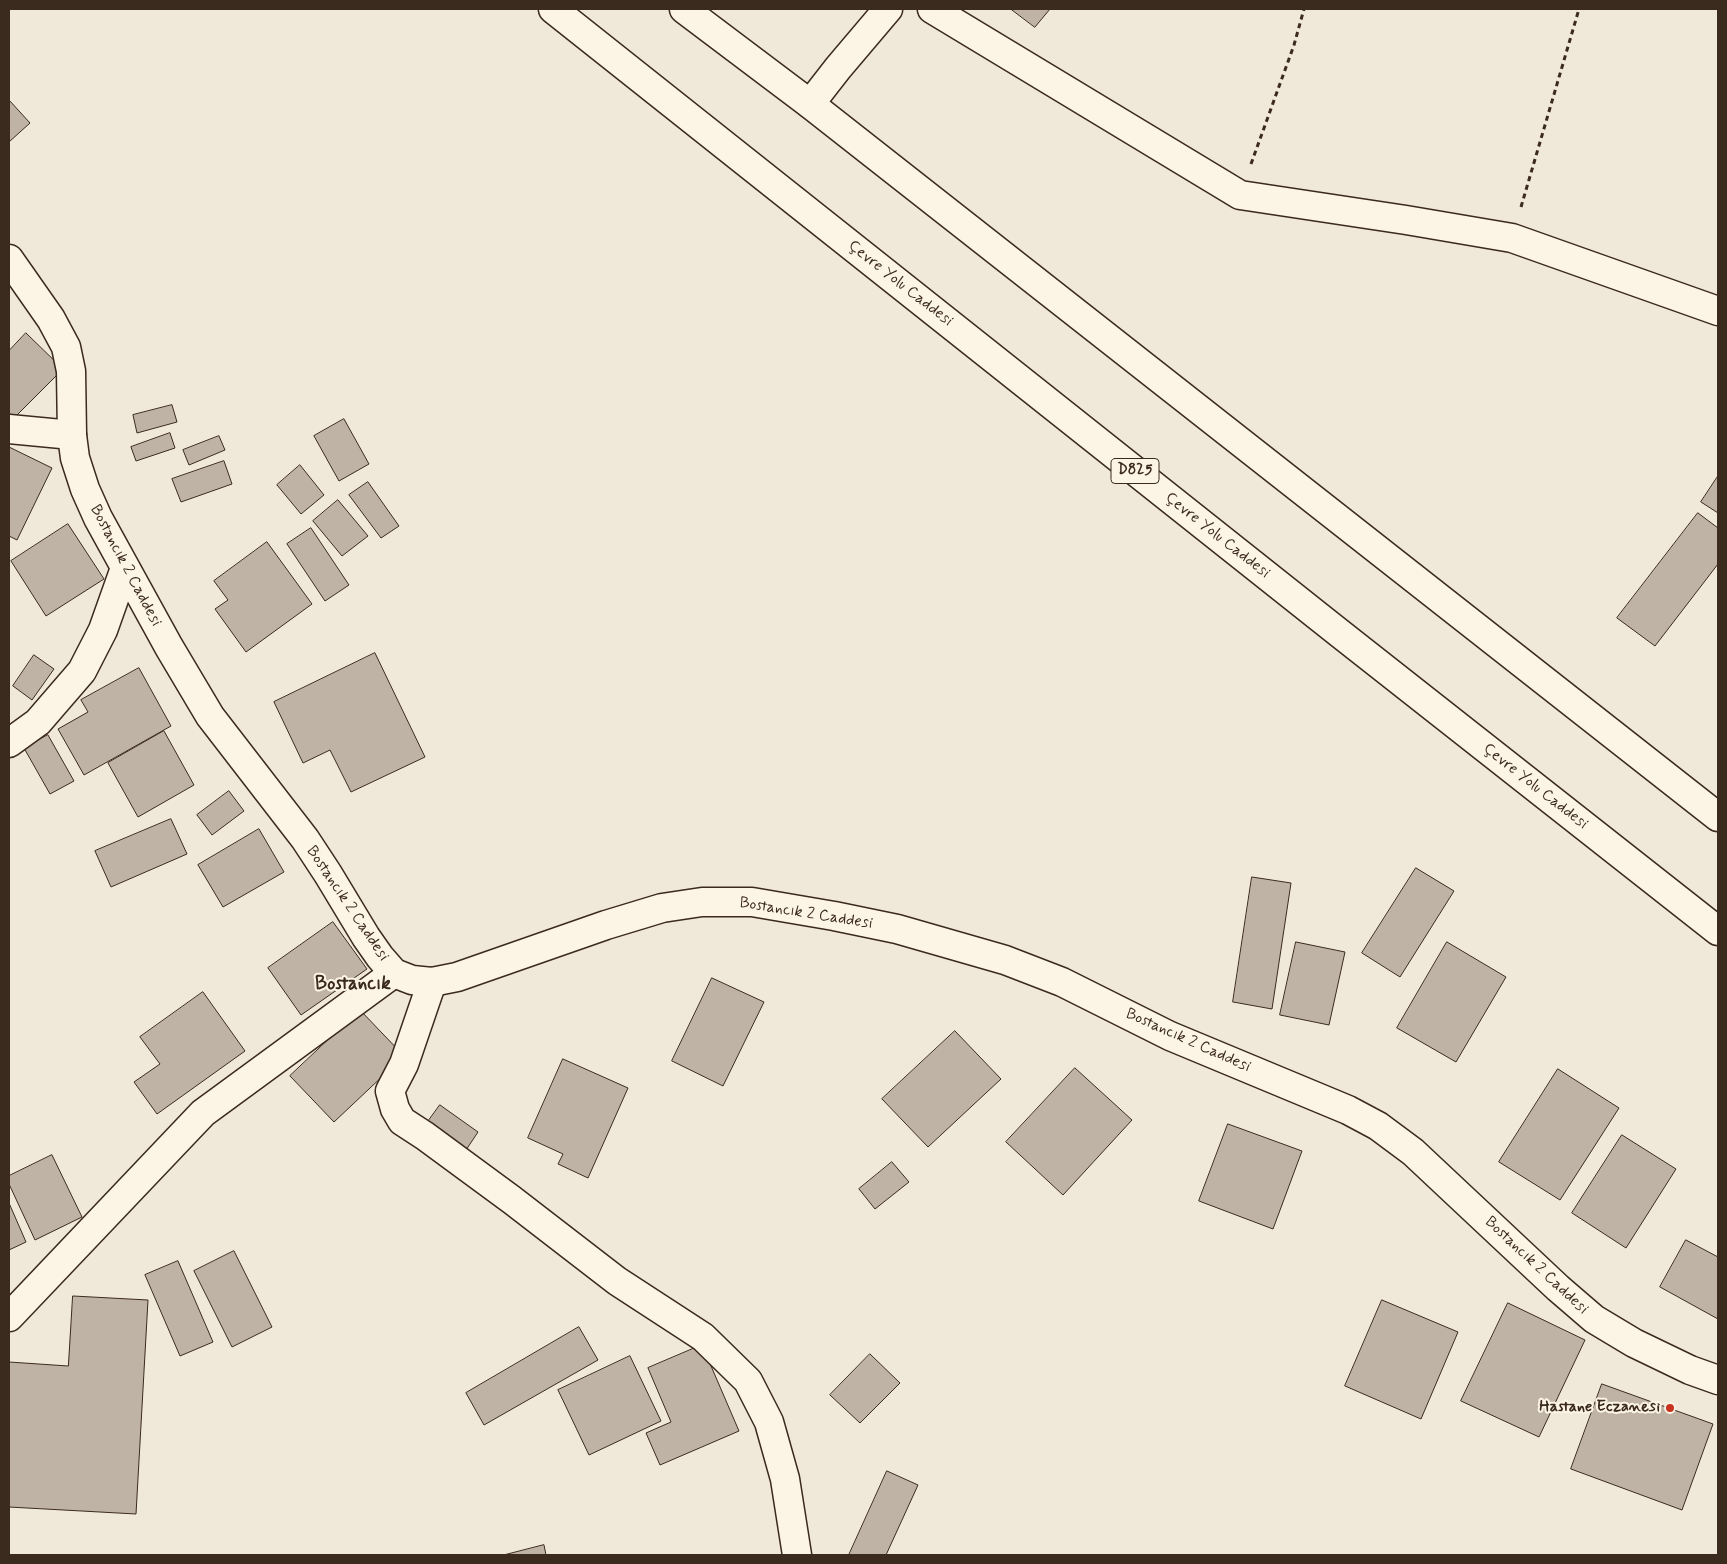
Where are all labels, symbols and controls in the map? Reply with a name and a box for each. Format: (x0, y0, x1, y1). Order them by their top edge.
street label: Çevre Yolu Caddesi (844, 237, 956, 331)
road number: D825 (1111, 458, 1159, 484)
street label: Çevre Yolu Caddesi (1161, 489, 1273, 583)
street label: Bostancık 2 Caddesi (85, 502, 165, 630)
street label: Çevre Yolu Caddesi (1479, 740, 1591, 834)
street label: Bostancık 2 Caddesi (301, 843, 393, 965)
street label: Bostancık 2 Caddesi (738, 894, 874, 934)
district label: Bostancık (315, 974, 391, 996)
street label: Bostancık 2 Caddesi (1123, 1005, 1253, 1077)
street label: Bostancık 2 Caddesi (1480, 1213, 1592, 1319)
place label: Hastane Eczanesi (1539, 1398, 1660, 1418)
marker: Hastane Eczanesi (1664, 1402, 1676, 1414)

